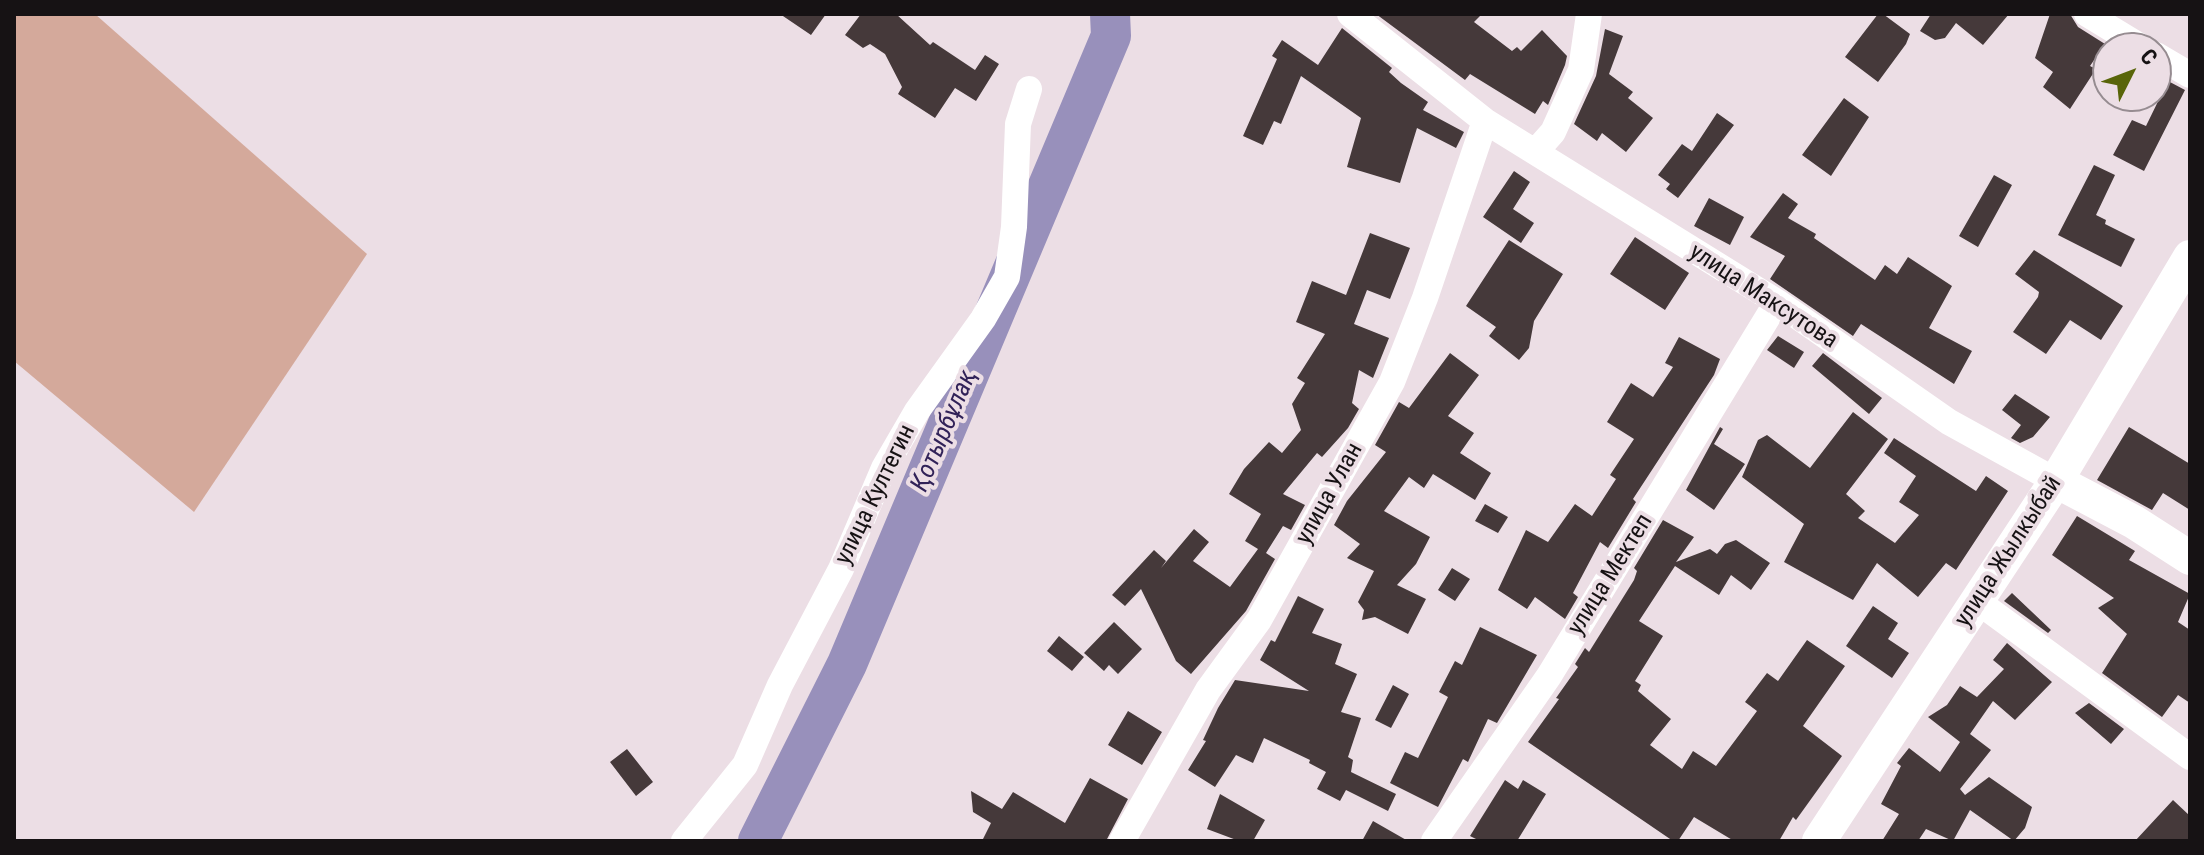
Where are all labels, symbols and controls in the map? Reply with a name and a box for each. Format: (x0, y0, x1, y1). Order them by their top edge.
north arrow (2092, 32, 2172, 112)
text: С (2135, 44, 2162, 70)
street label: улица Максутова (1683, 238, 1843, 356)
water label: Қотырбұлақ (905, 365, 985, 497)
street label: улица Култегин (830, 420, 922, 570)
street label: улица Улан (1290, 438, 1370, 550)
street label: улица Жылкыбай (1949, 471, 2069, 633)
street label: улица Мектеп (1562, 509, 1660, 641)

